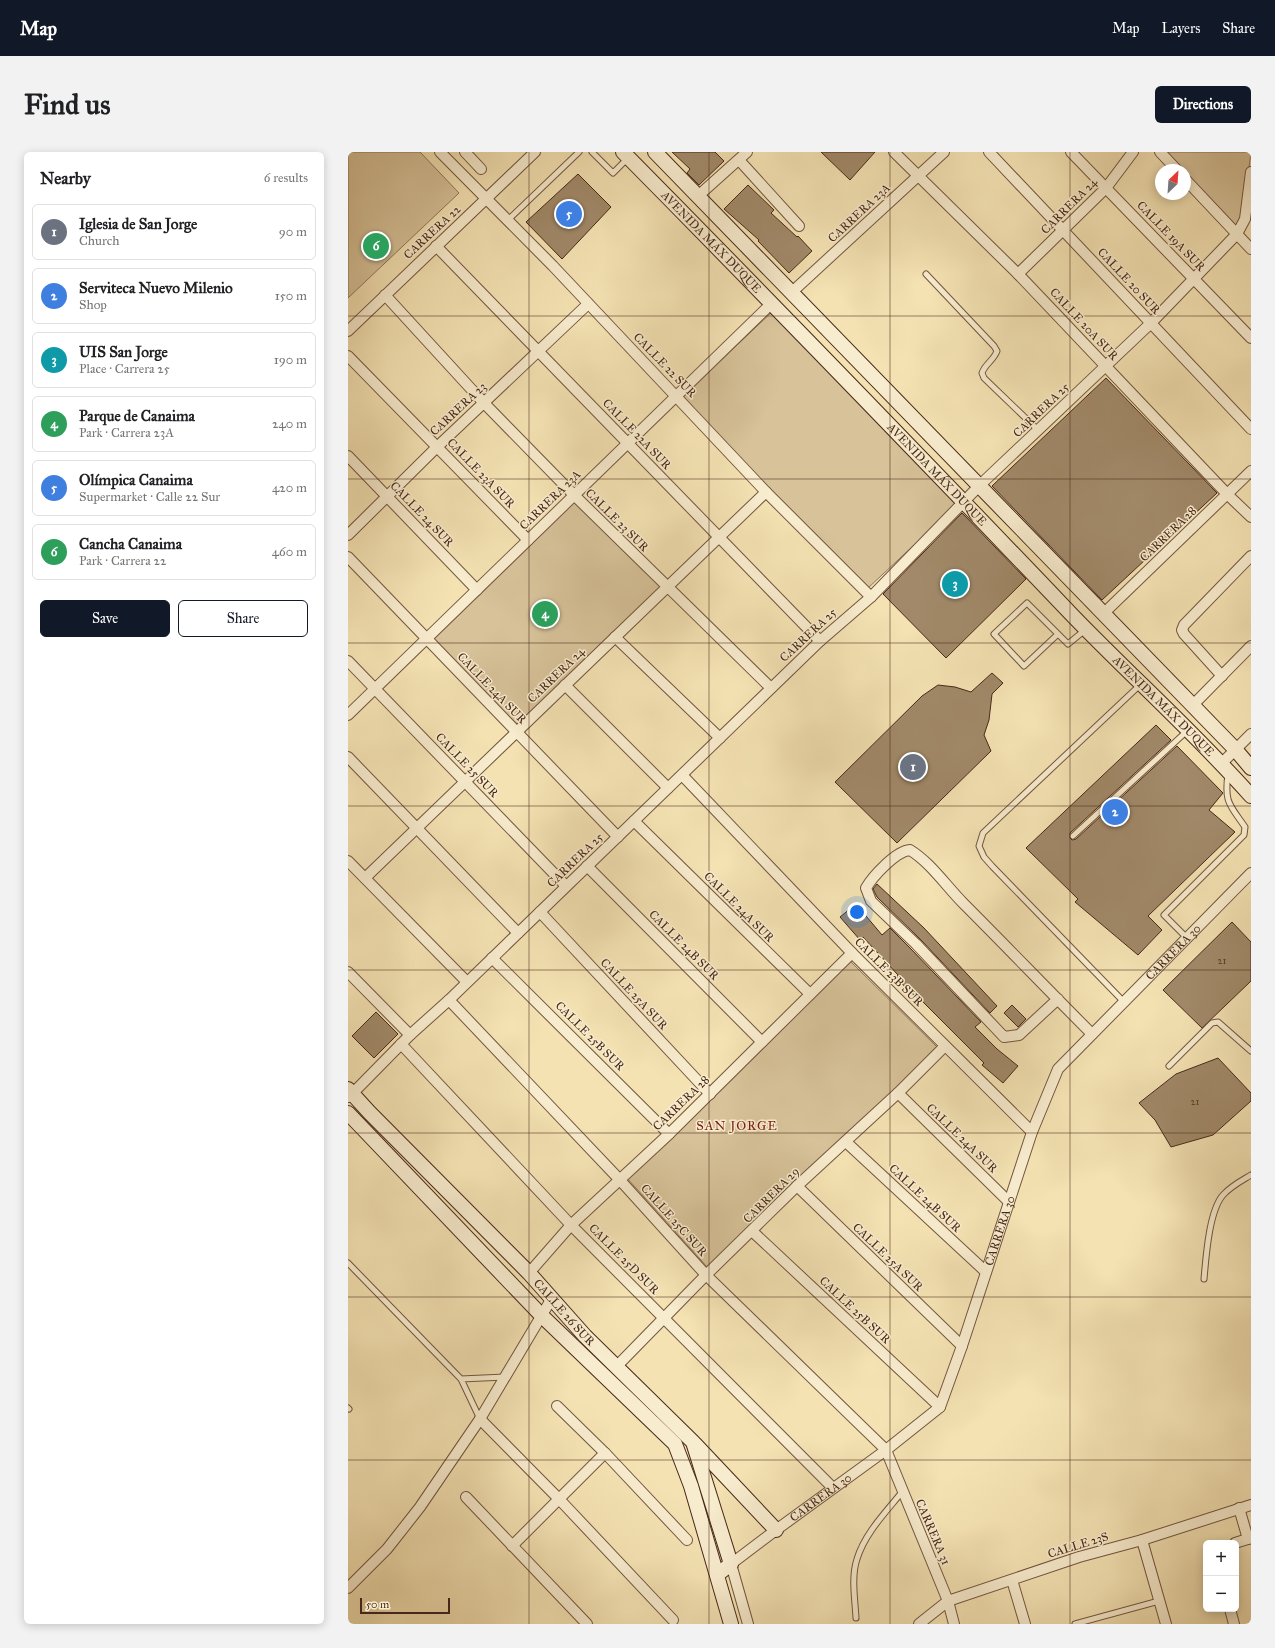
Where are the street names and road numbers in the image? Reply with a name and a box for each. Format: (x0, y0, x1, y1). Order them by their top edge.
street label: CARRERA 24 (1038, 175, 1100, 237)
street label: CARRERA 23A (825, 181, 893, 245)
street label: AVENIDA MÁX DUQUE (658, 187, 764, 296)
street label: CALLE 19A SUR (1134, 198, 1208, 274)
street label: CARRERA 22 (401, 202, 463, 262)
street label: CALLE 20 SUR (1095, 245, 1164, 317)
street label: CALLE 20A SUR (1047, 285, 1121, 363)
street label: CALLE 22 SUR (631, 330, 700, 401)
street label: CARRERA 23 (427, 379, 489, 439)
street label: CARRERA 25 (1010, 380, 1072, 440)
street label: CALLE 22A SUR (600, 396, 675, 473)
street label: AVENIDA MÁX DUQUE (884, 419, 990, 529)
street label: CALLE 23A SUR (444, 435, 518, 511)
street label: CARRERA 23A (516, 467, 584, 533)
street label: CALLE 24 SUR (387, 478, 457, 550)
street label: CALLE 23 SUR (583, 486, 652, 555)
street label: CARRERA 28 (1137, 504, 1199, 564)
street label: CARRERA 25 (777, 605, 840, 665)
street label: CARRERA 24 (525, 644, 588, 706)
street label: CALLE 24A SUR (455, 650, 530, 727)
street label: AVENIDA MÁX DUQUE (1109, 652, 1217, 759)
street label: CALLE 25 SUR (433, 730, 502, 800)
street label: CARRERA 25 (544, 830, 606, 890)
street label: CALLE 24A SUR (701, 869, 777, 945)
street label: CALLE 24B SUR (646, 907, 722, 983)
street label: CARRERA 30 (1143, 921, 1204, 983)
street label: CALLE 23B SUR (852, 935, 927, 1010)
street label: CALLE 25A SUR (597, 956, 671, 1033)
street label: CALLE 25B SUR (553, 999, 628, 1074)
street label: CARRERA 28 (650, 1073, 712, 1133)
street label: CALLE 24A SUR (924, 1101, 1001, 1176)
street label: CALLE 24B SUR (886, 1161, 964, 1235)
street label: CARRERA 29 (740, 1164, 802, 1226)
street label: CALLE 25C SUR (638, 1181, 710, 1259)
street label: CARRERA 30 (982, 1194, 1018, 1267)
street label: CALLE 25A SUR (850, 1220, 926, 1294)
street label: CALLE 25D SUR (586, 1221, 662, 1297)
street label: CALLE 25B SUR (817, 1274, 894, 1347)
street label: CALLE 26 SUR (531, 1276, 598, 1349)
street label: CARRERA 30 (787, 1470, 854, 1525)
street label: CARRERA 31 (913, 1497, 953, 1567)
street label: CALLE 23S (1046, 1529, 1110, 1561)

